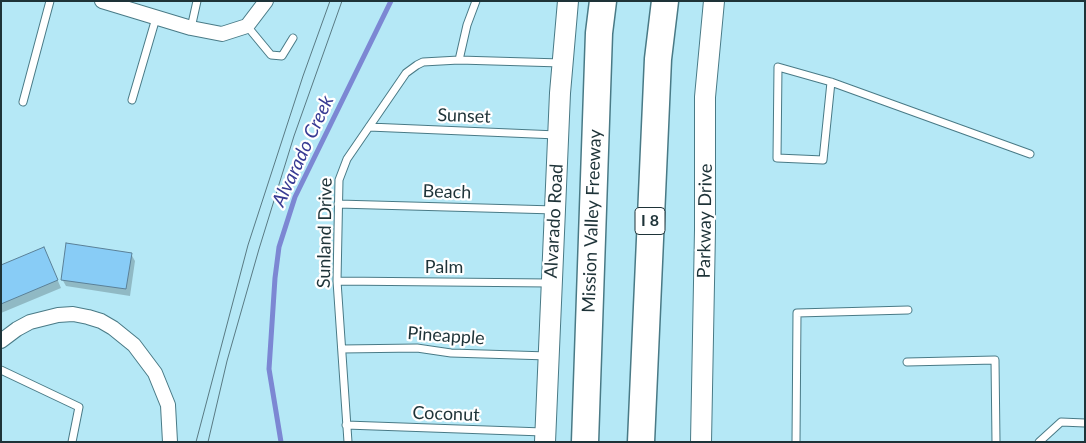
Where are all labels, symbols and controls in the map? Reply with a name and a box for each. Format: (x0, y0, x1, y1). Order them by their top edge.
water label: Alvarado Creek (267, 92, 339, 210)
street label: Sunset (437, 104, 491, 128)
street label: Mission Valley Freeway (578, 129, 606, 313)
street label: Alvarado Road (540, 163, 568, 279)
street label: Parkway Drive (693, 163, 717, 279)
street label: Sunland Drive (313, 178, 337, 288)
street label: Beach (422, 180, 472, 204)
road number: I 8 (635, 208, 665, 235)
street label: Palm (425, 256, 463, 278)
street label: Pineapple (407, 323, 485, 349)
street label: Coconut (412, 402, 480, 426)

